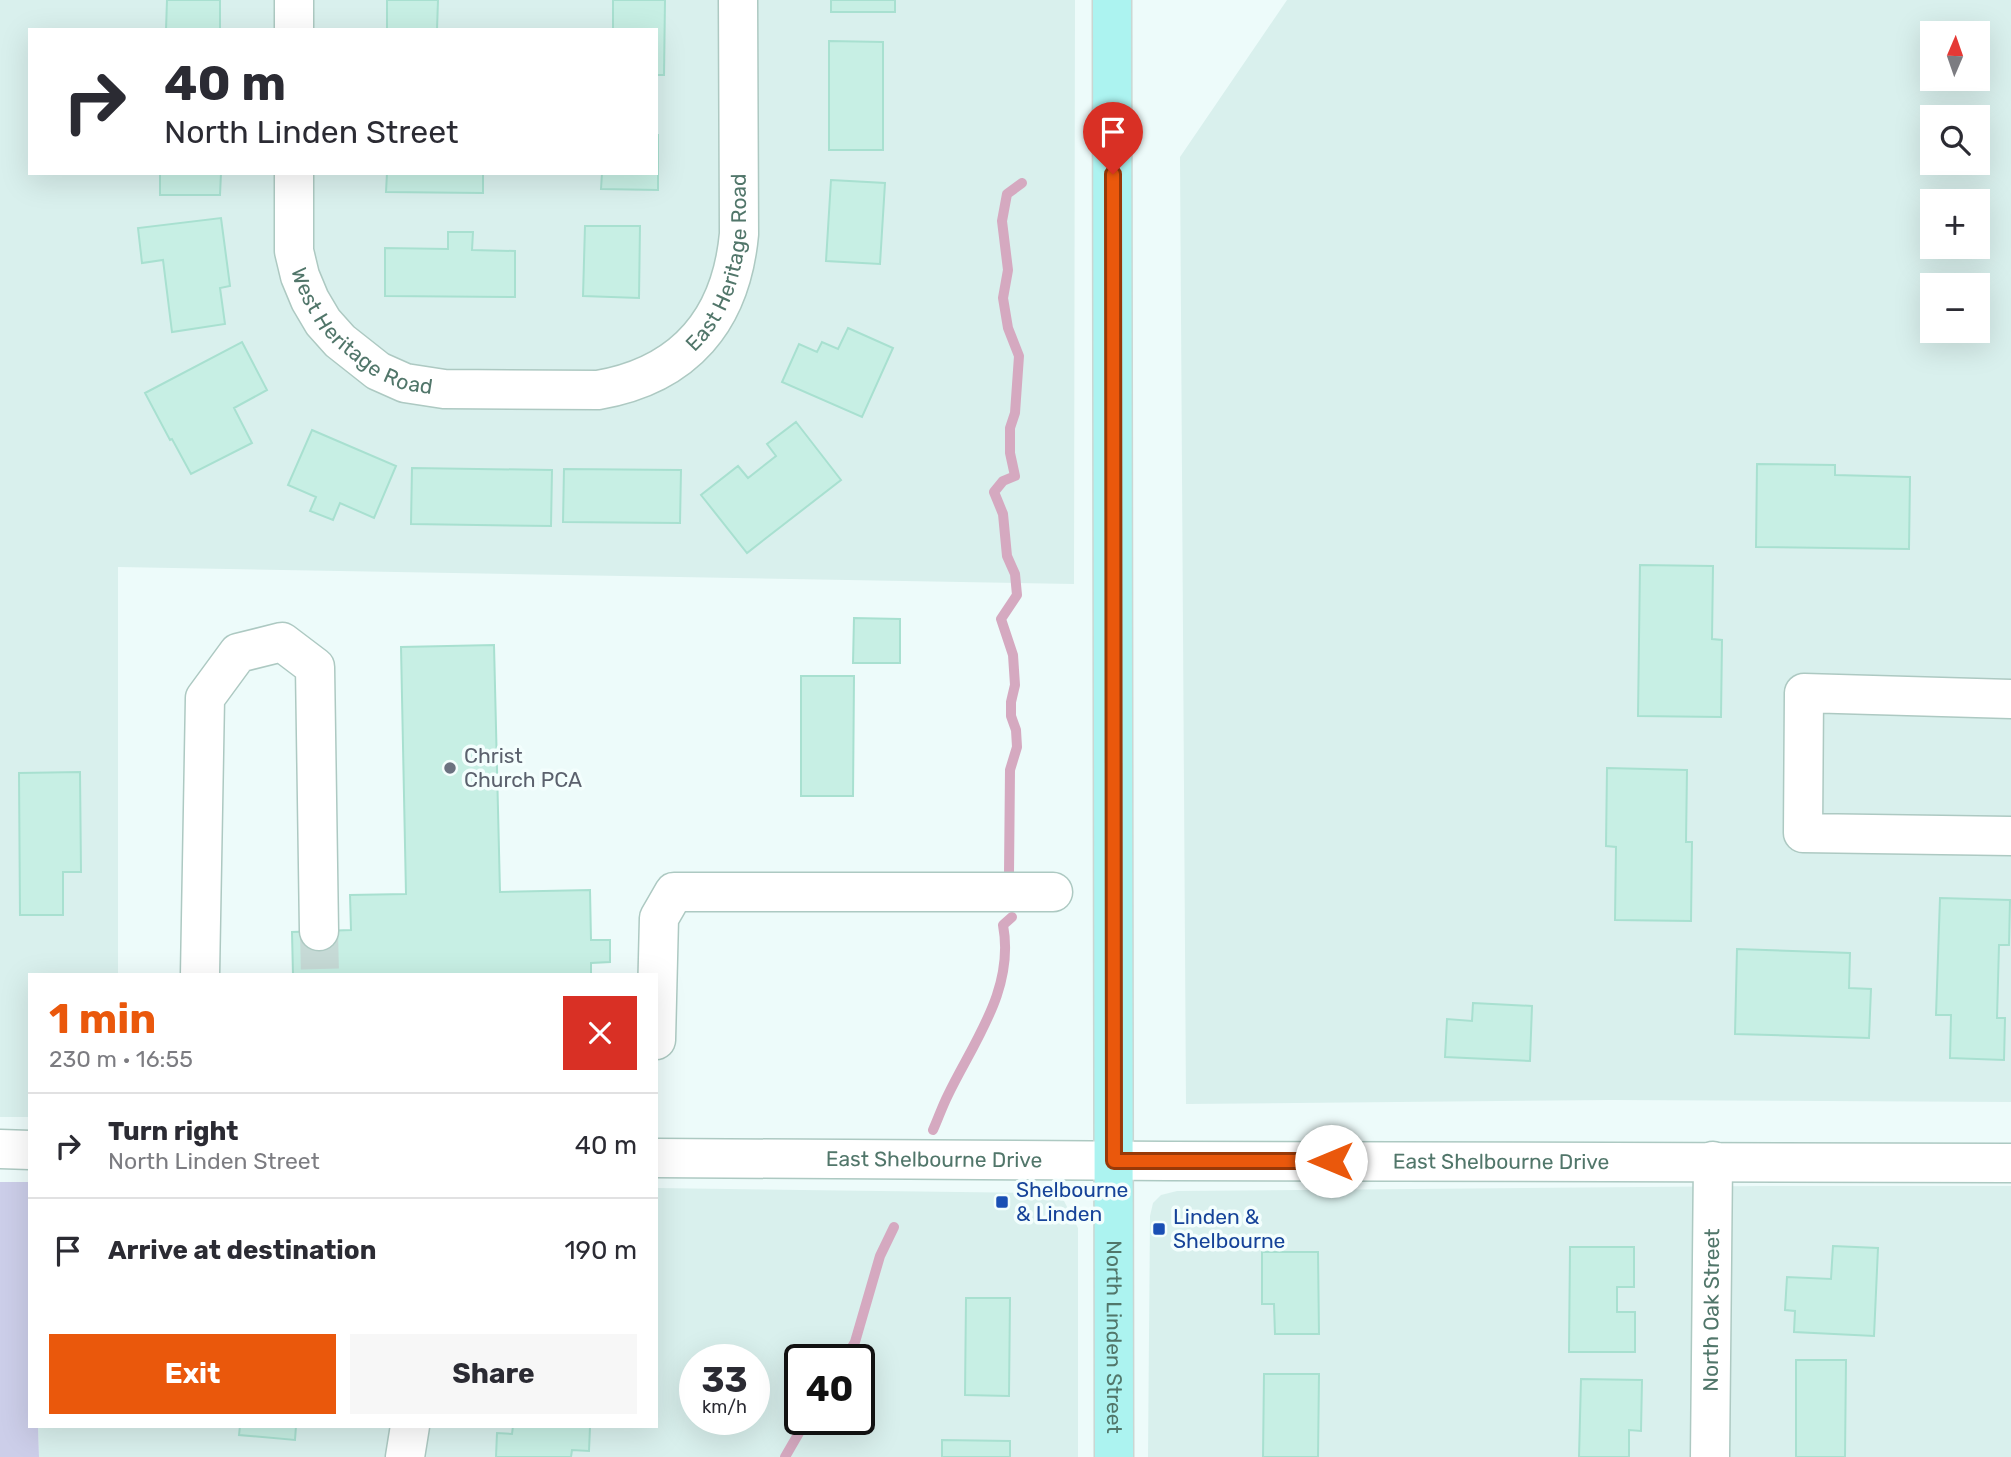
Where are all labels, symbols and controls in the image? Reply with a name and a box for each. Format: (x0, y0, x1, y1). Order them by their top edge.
north arrow (1920, 21, 1990, 91)
map controls (1920, 21, 1990, 343)
text: 40 m (164, 54, 286, 112)
icon: right (49, 56, 140, 147)
pin (1083, 102, 1143, 174)
button: search (1920, 105, 1990, 175)
text: North Linden Street (164, 113, 458, 151)
icon: arrive (1094, 113, 1132, 151)
street label: East Heritage Road (680, 173, 751, 356)
button: + (1920, 189, 1990, 259)
street label: West Heritage Road (286, 265, 435, 399)
button: − (1920, 273, 1990, 343)
place label: Christ Church PCA (464, 743, 582, 792)
marker: Christ Church PCA (442, 760, 458, 776)
text: 1 min (49, 994, 156, 1044)
button: close (563, 996, 637, 1070)
text: 230 m · 16:55 (49, 1045, 193, 1073)
text: Turn right (108, 1116, 238, 1147)
position arrow (1294, 1124, 1368, 1198)
icon: right (49, 1127, 87, 1165)
text: 40 m (575, 1130, 637, 1161)
street label: East Shelbourne Drive (826, 1146, 1042, 1172)
text: North Linden Street (108, 1147, 320, 1175)
street label: East Shelbourne Drive (1393, 1149, 1609, 1174)
place label: Shelbourne & Linden (1016, 1177, 1128, 1226)
marker: Shelbourne & Linden (994, 1194, 1010, 1210)
place label: Linden & Shelbourne (1173, 1204, 1285, 1253)
marker: Linden & Shelbourne (1151, 1221, 1167, 1237)
street label: North Oak Street (1698, 1228, 1724, 1392)
icon: arrive (49, 1232, 87, 1270)
text: Arrive at destination (108, 1235, 376, 1266)
text: 190 m (564, 1235, 637, 1266)
street label: North Linden Street (1102, 1240, 1127, 1434)
button: Exit (49, 1334, 336, 1414)
button: Share (350, 1334, 637, 1414)
speed limit sign: 40 (784, 1344, 875, 1435)
text: 33 (701, 1359, 748, 1401)
text: km/h (702, 1396, 747, 1418)

